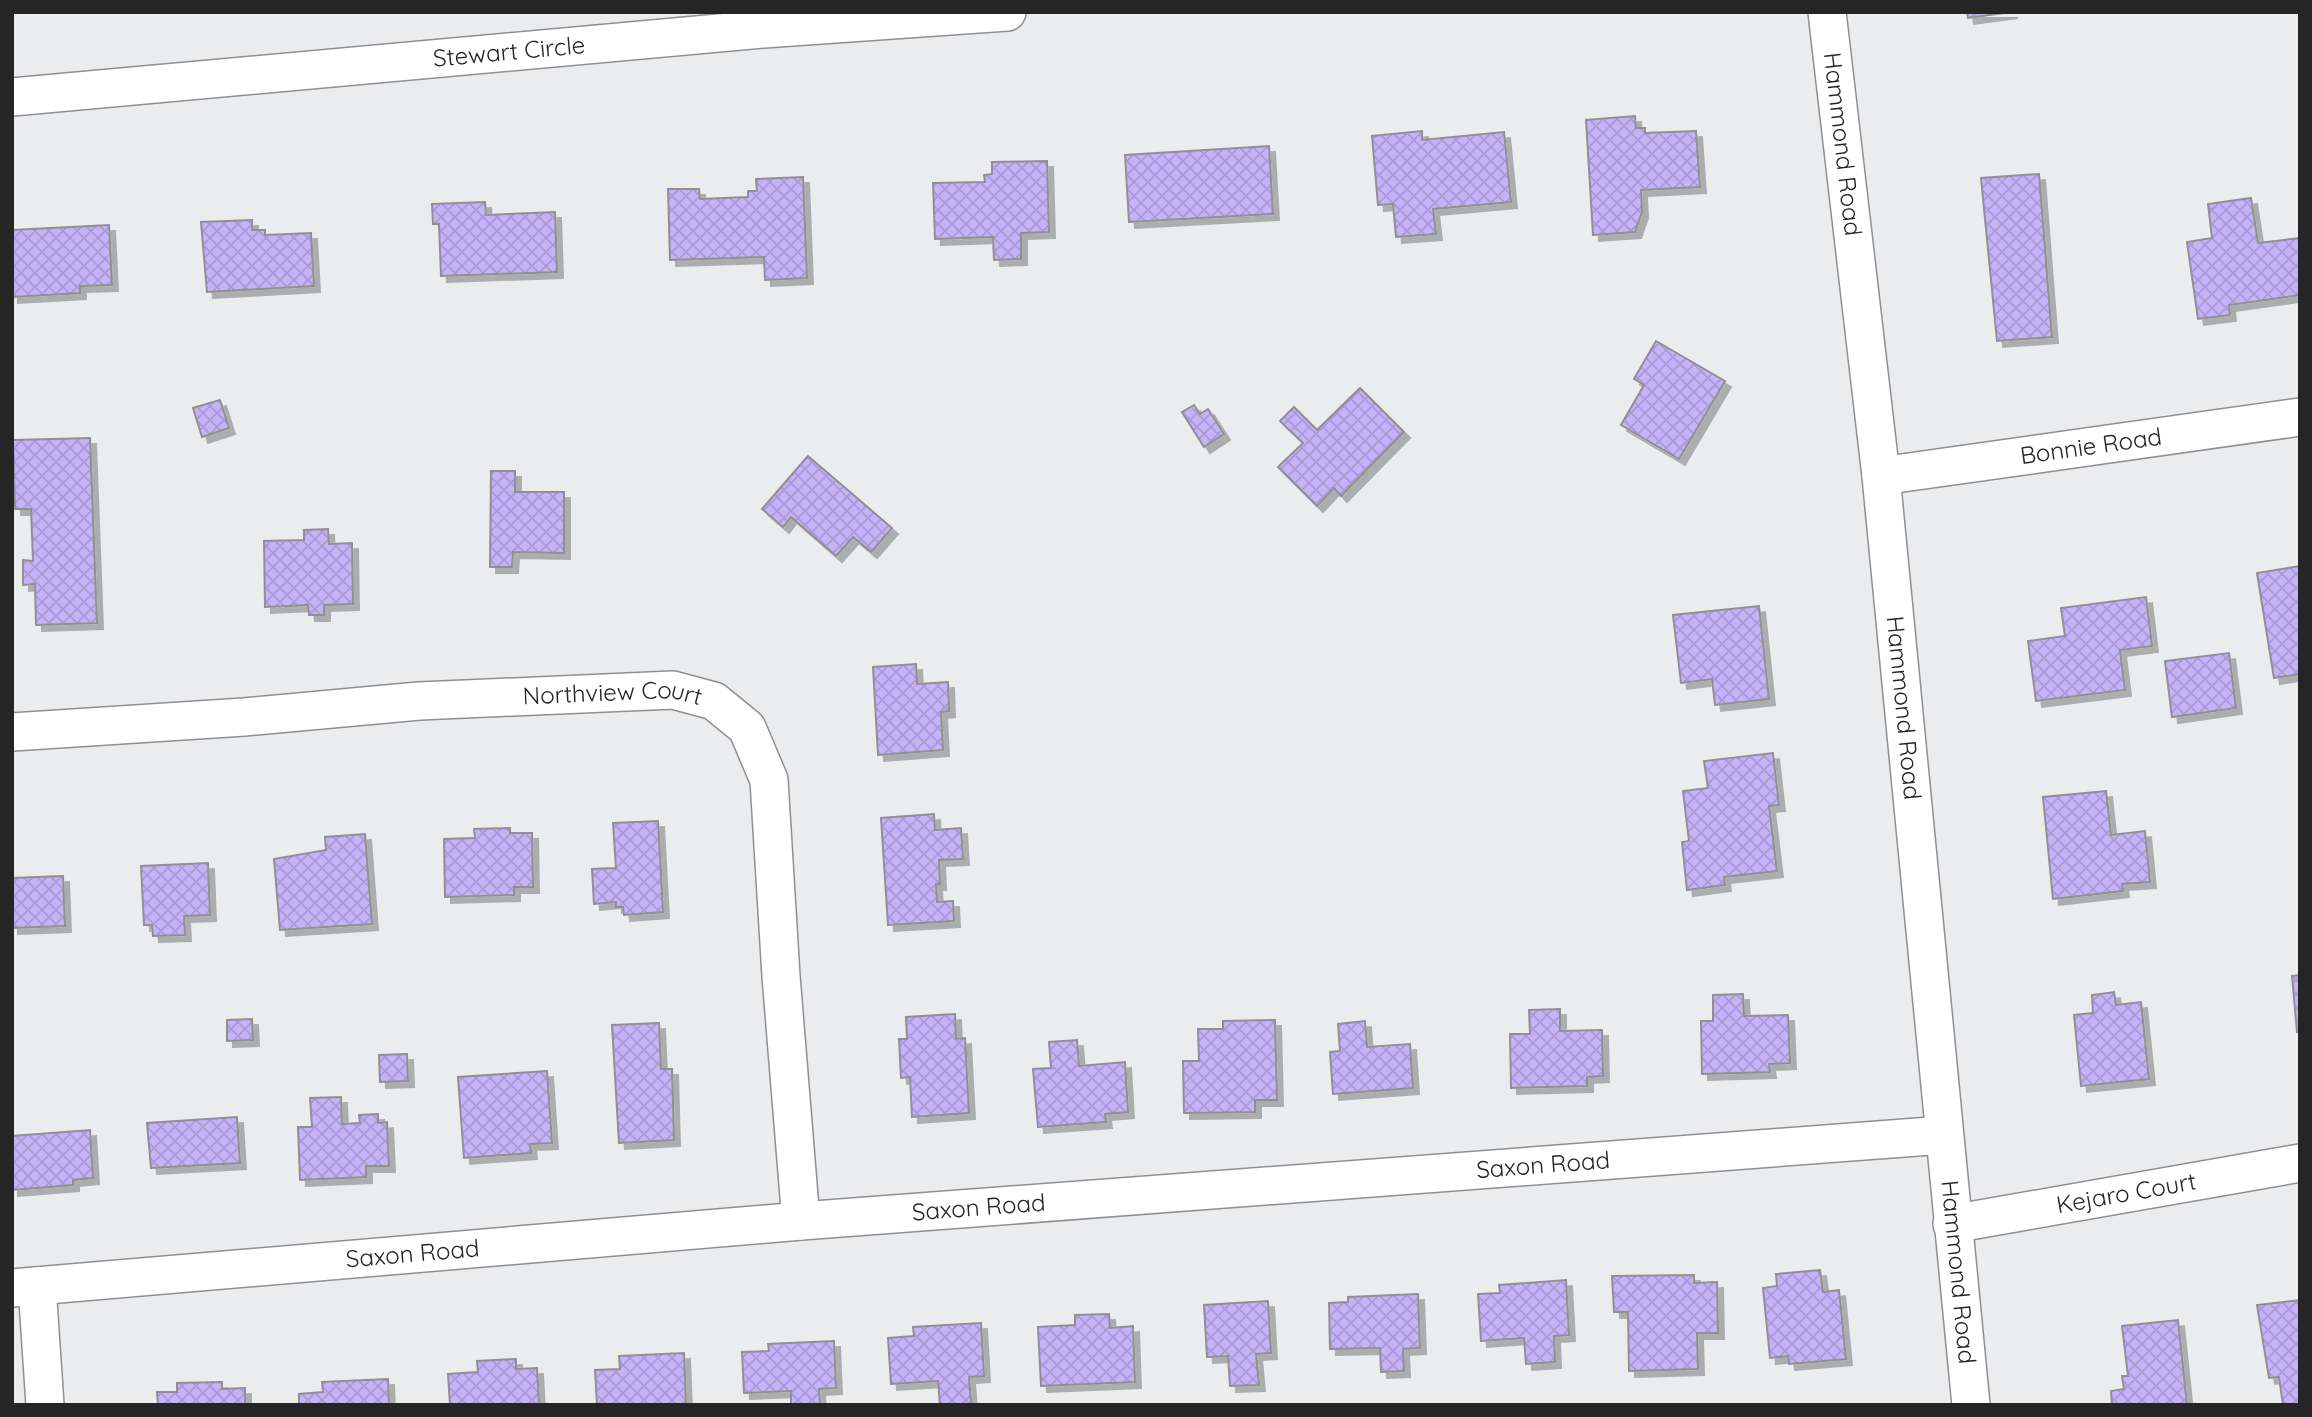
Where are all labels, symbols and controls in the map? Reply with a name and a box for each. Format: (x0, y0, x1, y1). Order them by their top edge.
street label: Stewart Circle (432, 29, 586, 73)
street label: Hammond Road (1818, 51, 1869, 237)
street label: Bonnie Road (2018, 421, 2164, 470)
street label: Hammond Road (1881, 614, 1928, 801)
street label: Northview Court (522, 674, 706, 711)
street label: Saxon Road (1475, 1144, 1611, 1184)
street label: Kejaro Court (2054, 1165, 2198, 1219)
street label: Hammond Road (1935, 1179, 1983, 1365)
street label: Saxon Road (911, 1187, 1046, 1227)
street label: Saxon Road (344, 1232, 480, 1274)

